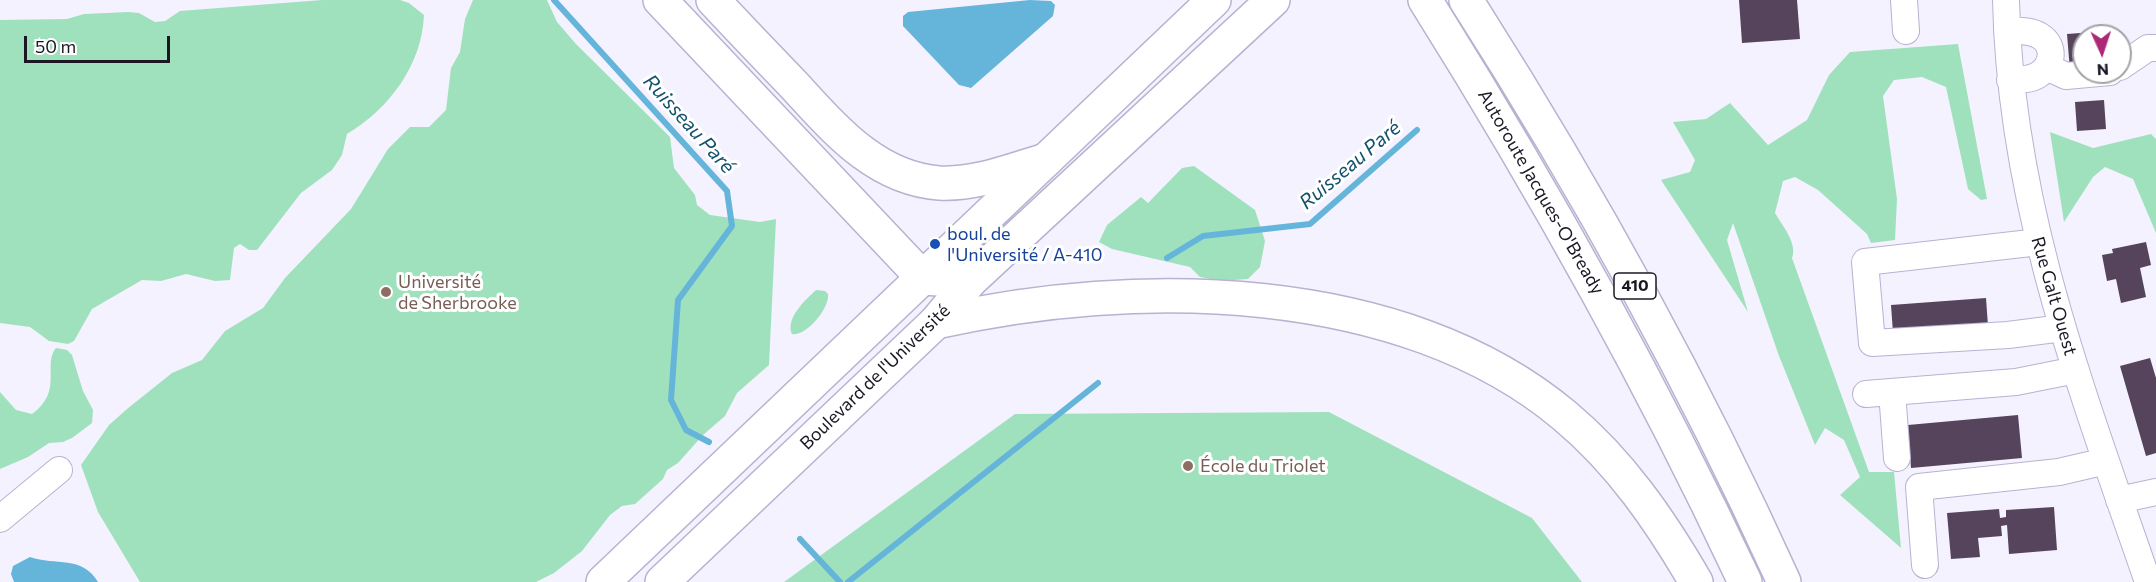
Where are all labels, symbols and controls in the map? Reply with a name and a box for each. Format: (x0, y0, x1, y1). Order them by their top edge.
scale bar (27, 24, 172, 62)
north arrow (2072, 24, 2132, 84)
text: 50 m (35, 35, 76, 57)
text: N (2096, 61, 2109, 80)
water label: Ruisseau Paré (638, 70, 740, 178)
street label: Autoroute Jacques-O'Bready (1473, 86, 1609, 298)
water label: Ruisseau Paré (1294, 116, 1406, 214)
place label: boul. de l'Université / A-410 (947, 223, 1102, 266)
street label: Rue Galt Ouest (2027, 234, 2081, 358)
marker: boul. de l'Université / A-410 (928, 237, 942, 251)
place label: Université de Sherbrooke (398, 271, 517, 314)
road number: 410 (1614, 273, 1656, 299)
marker: Université de Sherbrooke (379, 285, 393, 299)
street label: Boulevard de l'Université (796, 300, 954, 454)
place label: École du Triolet (1200, 455, 1326, 477)
marker: École du Triolet (1181, 459, 1195, 473)

